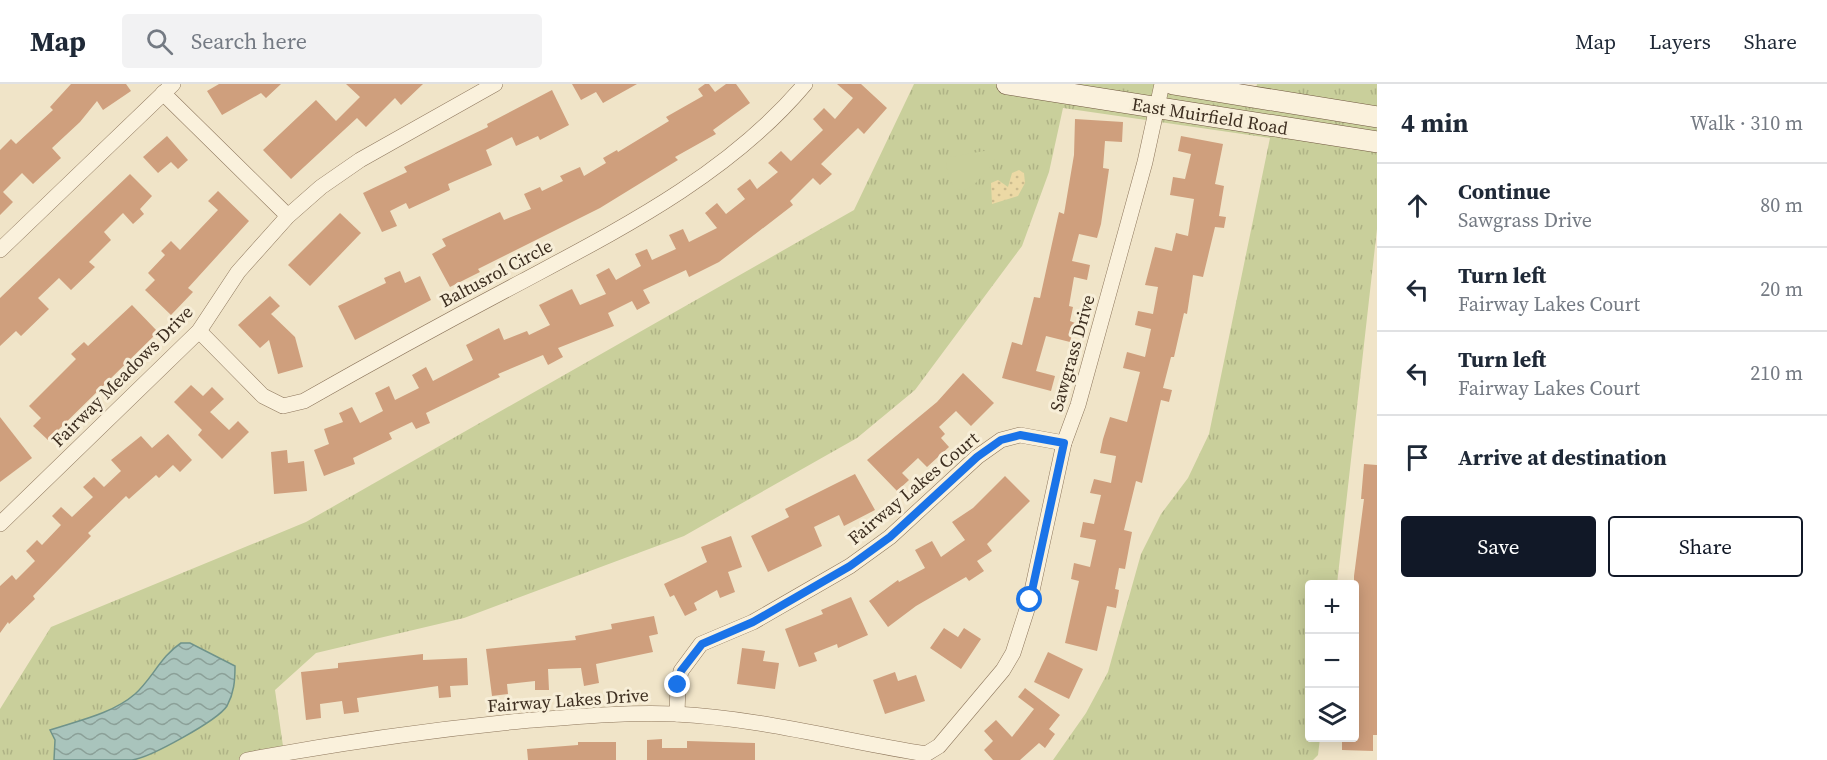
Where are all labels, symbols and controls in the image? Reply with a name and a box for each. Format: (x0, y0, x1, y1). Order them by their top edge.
search box (122, 14, 542, 68)
text: Map (30, 22, 86, 60)
icon: search (143, 25, 176, 58)
text: Search here (191, 26, 307, 56)
text: Map (1575, 27, 1616, 56)
text: Layers (1649, 27, 1711, 56)
text: Share (1744, 27, 1797, 56)
street label: East Muirfield Road (1130, 91, 1290, 141)
text: 4 min (1401, 105, 1468, 141)
text: Walk · 310 m (1690, 109, 1803, 137)
text: Continue (1458, 176, 1551, 206)
icon: ahead (1401, 189, 1434, 222)
text: 80 m (1760, 191, 1803, 219)
text: Sawgrass Drive (1458, 206, 1592, 234)
street label: Baltusrol Circle (435, 233, 557, 313)
text: Turn left (1458, 260, 1546, 290)
icon: left (1401, 273, 1434, 306)
text: 20 m (1760, 275, 1803, 303)
text: Fairway Lakes Court (1458, 290, 1640, 318)
street label: Sawgrass Drive (1043, 292, 1101, 414)
street label: Fairway Meadows Drive (46, 300, 198, 452)
text: Turn left (1458, 344, 1546, 374)
icon: left (1401, 357, 1434, 390)
text: 210 m (1750, 359, 1803, 387)
text: Fairway Lakes Court (1458, 374, 1640, 402)
street label: Fairway Lakes Court (842, 426, 984, 550)
icon: arrive (1401, 441, 1434, 474)
text: Arrive at destination (1458, 442, 1667, 472)
button: Save (1401, 516, 1596, 577)
button: Share (1608, 516, 1803, 577)
map controls (1305, 580, 1359, 742)
button: + (1305, 580, 1359, 634)
route start (1016, 586, 1042, 612)
button: − (1305, 634, 1359, 688)
route end (664, 671, 690, 697)
street label: Fairway Lakes Drive (486, 682, 650, 718)
button: layers (1305, 688, 1359, 742)

